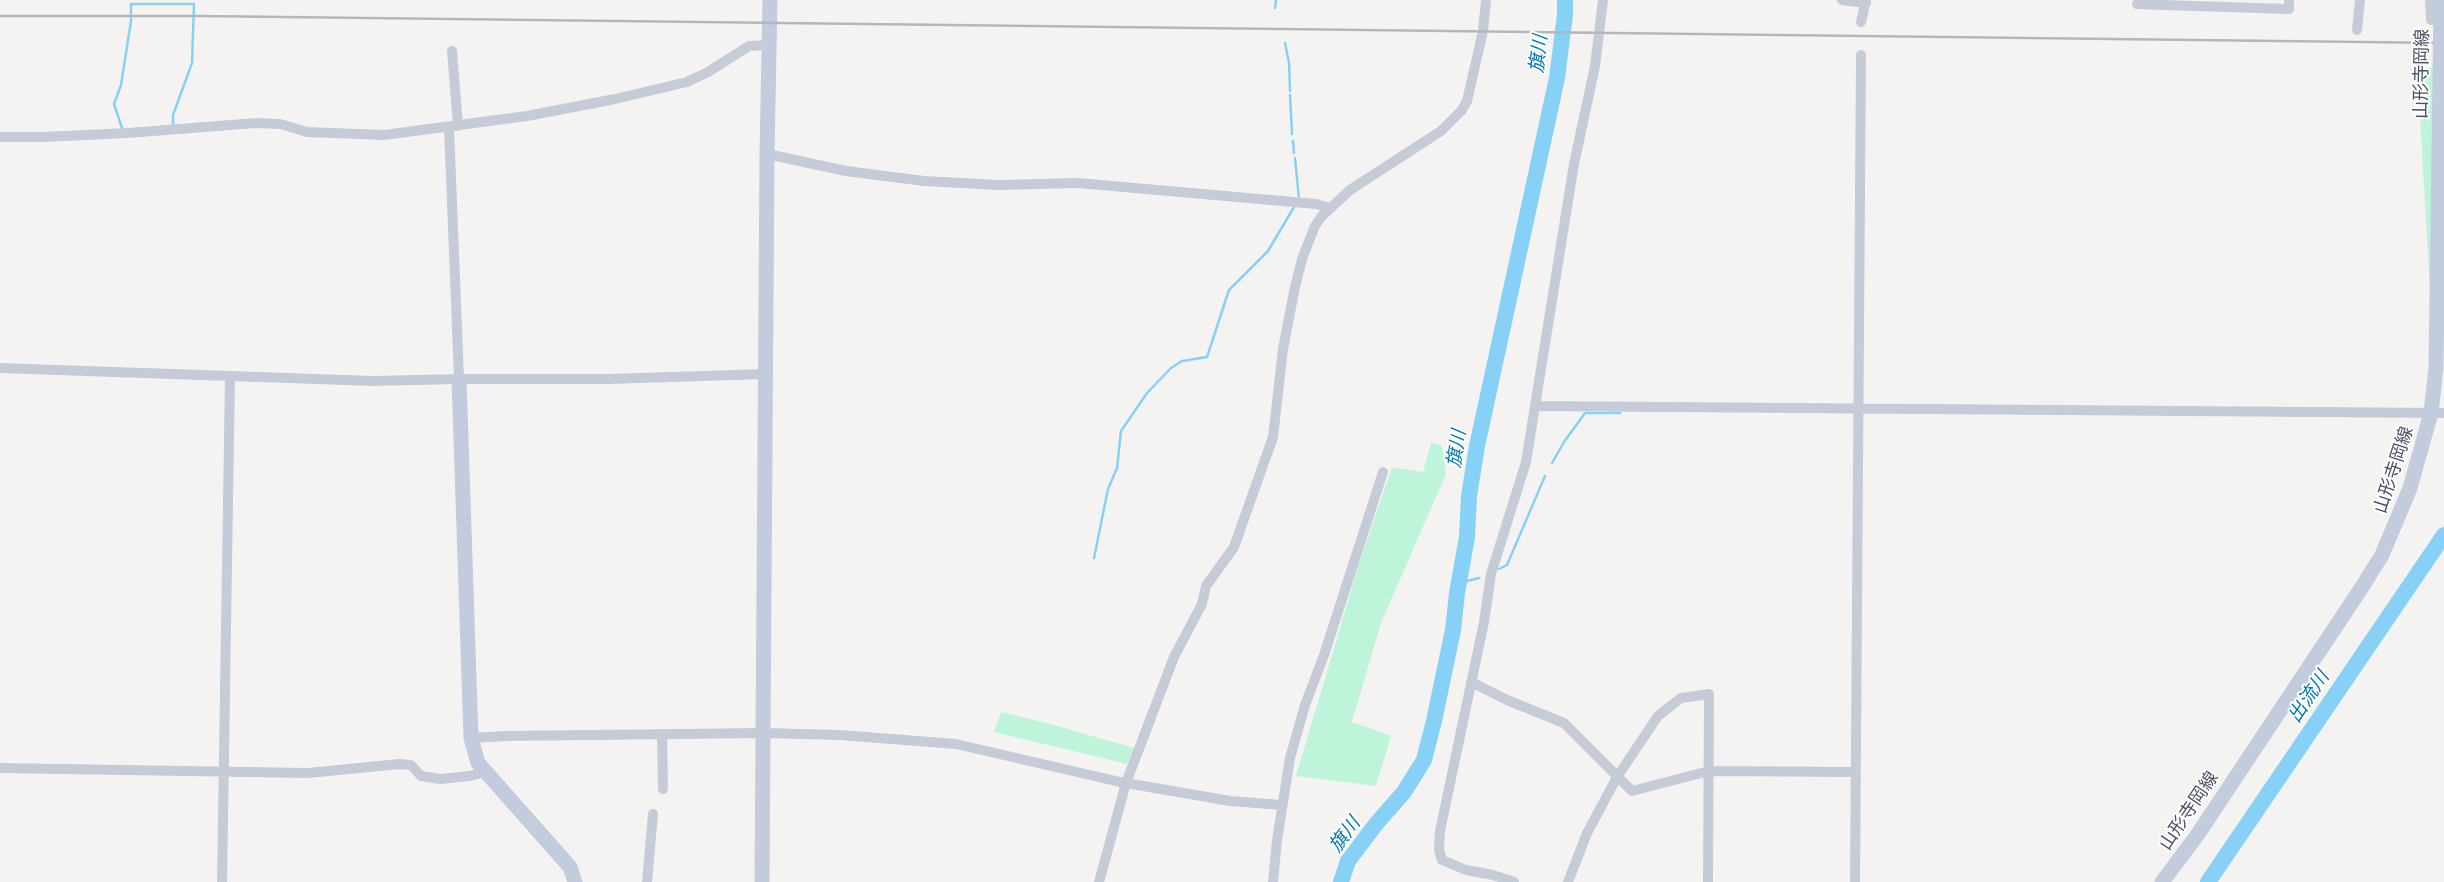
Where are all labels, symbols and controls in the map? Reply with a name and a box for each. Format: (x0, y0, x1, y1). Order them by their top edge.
street label: 山形寺岡線 (2410, 29, 2434, 119)
water label: 旗川 (1526, 34, 1552, 74)
street label: 山形寺岡線 (2370, 424, 2418, 516)
water label: 旗川 (1443, 428, 1471, 470)
water label: 出流川 (2284, 667, 2334, 727)
street label: 山形寺岡線 (2155, 768, 2223, 854)
water label: 旗川 (1325, 813, 1365, 857)

